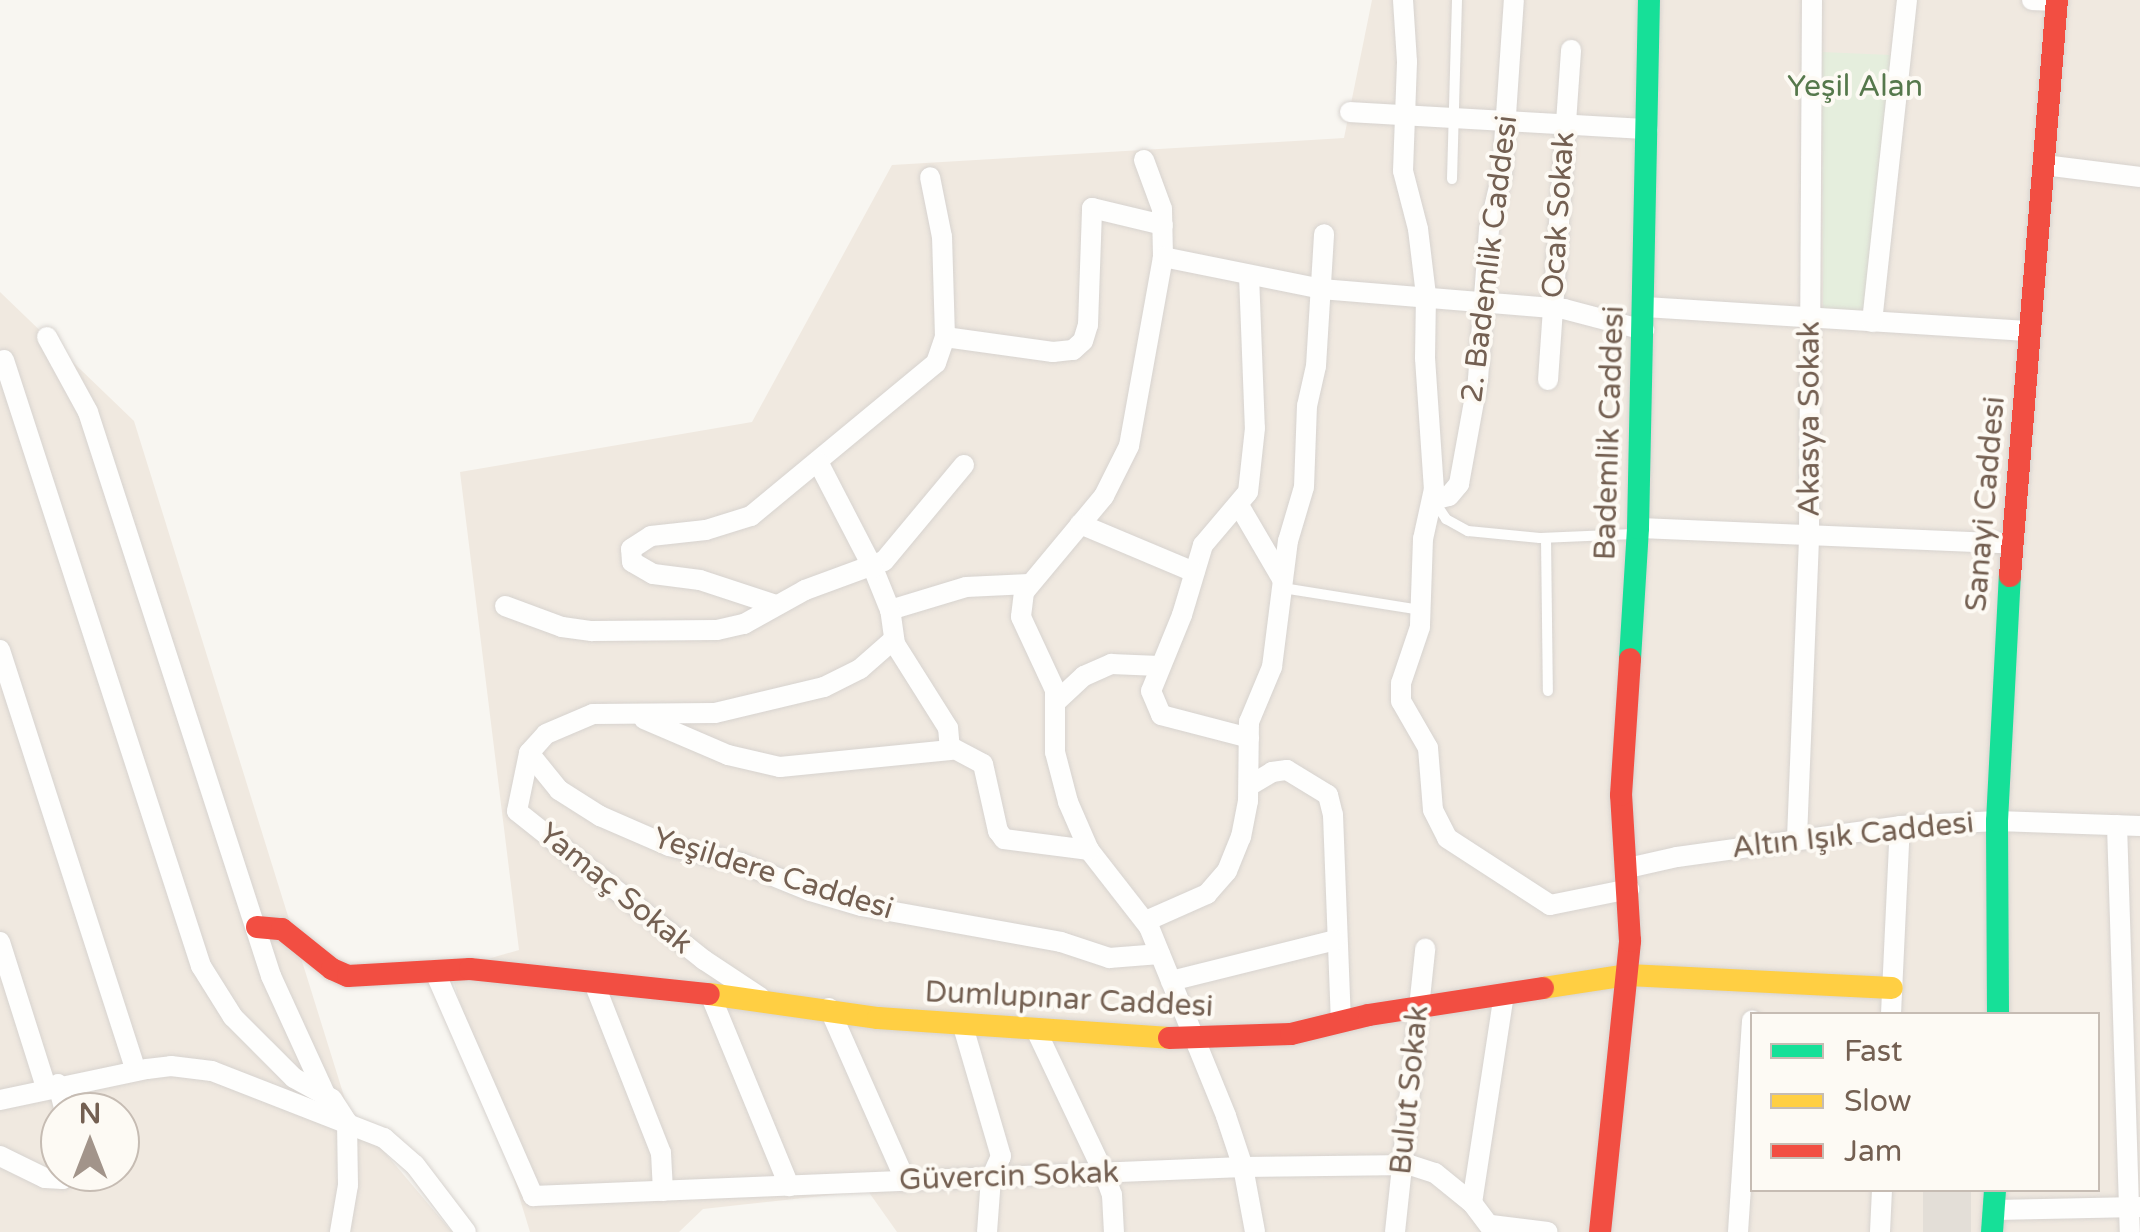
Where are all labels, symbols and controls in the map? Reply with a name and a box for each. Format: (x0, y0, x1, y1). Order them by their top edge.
park label: Yeşil Alan (1787, 69, 1923, 105)
street label: 2. Bademlik Caddesi (1455, 113, 1525, 405)
street label: Ocak Sokak (1535, 131, 1583, 299)
street label: Bademlik Caddesi (1588, 305, 1632, 561)
street label: Akasya Sokak (1792, 321, 1828, 517)
street label: Sanayi Caddesi (1959, 395, 2013, 613)
street label: Altın Işık Caddesi (1730, 805, 1976, 867)
street label: Yamaç Sokak (531, 816, 699, 962)
street label: Yeşildere Caddesi (648, 820, 898, 928)
street label: Dumlupınar Caddesi (924, 974, 1214, 1026)
street label: Bulut Sokak (1383, 1004, 1437, 1176)
legend (1750, 1012, 2100, 1192)
text: Fast (1844, 1033, 1903, 1070)
text: Slow (1844, 1083, 1912, 1120)
north arrow (40, 1092, 140, 1192)
text: N (79, 1097, 101, 1131)
text: Jam (1844, 1133, 1902, 1170)
street label: Güvercin Sokak (898, 1155, 1120, 1199)

